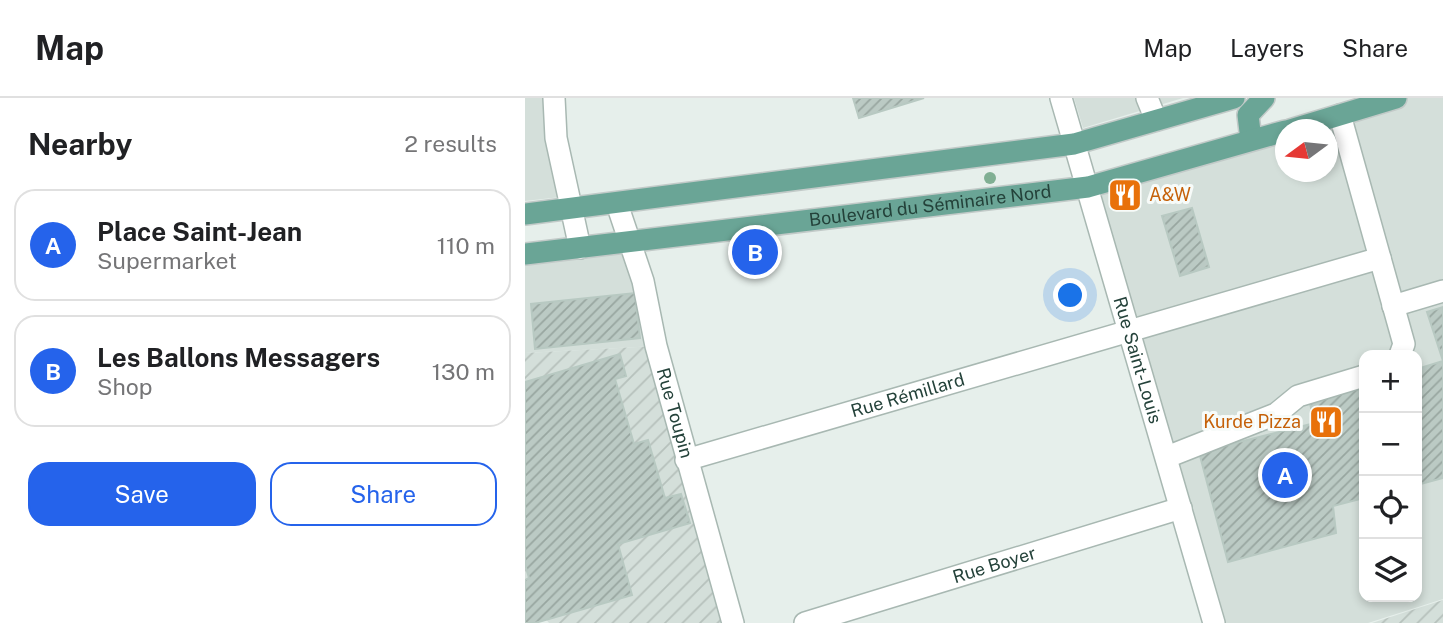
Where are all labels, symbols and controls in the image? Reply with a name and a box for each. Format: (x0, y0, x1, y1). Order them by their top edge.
text: Map (35, 29, 104, 67)
text: Map (1143, 34, 1192, 62)
text: Layers (1230, 34, 1304, 62)
text: Share (1342, 34, 1408, 62)
north arrow (1275, 119, 1338, 182)
text: Nearby (28, 126, 132, 162)
text: 2 results (404, 130, 497, 157)
restaurant icon: A&W (1106, 176, 1144, 214)
street label: Boulevard du Séminaire Nord (808, 180, 1053, 230)
place label: A&W (1149, 184, 1191, 205)
text: Place Saint-Jean (97, 216, 302, 247)
pin: B (732, 226, 778, 278)
text: A (45, 232, 61, 259)
text: 110 m (437, 232, 495, 259)
text: Supermarket (97, 247, 237, 274)
your location (1053, 278, 1087, 312)
street label: Rue Saint-Louis (1109, 294, 1166, 426)
text: Les Ballons Messagers (97, 342, 380, 373)
map controls (1359, 350, 1422, 602)
button: + (1359, 350, 1422, 413)
text: B (45, 358, 61, 385)
text: 130 m (432, 358, 495, 385)
street label: Rue Toupin (653, 365, 698, 460)
street label: Rue Rémillard (848, 368, 967, 421)
text: Shop (97, 373, 152, 400)
restaurant icon: Kurde Pizza (1307, 403, 1345, 441)
place label: Kurde Pizza (1203, 411, 1301, 432)
button: − (1359, 413, 1422, 476)
pin: A (1262, 449, 1308, 501)
button: Save (28, 462, 256, 526)
button: Share (270, 462, 497, 526)
button: locate (1359, 476, 1422, 539)
button: layers (1359, 539, 1422, 602)
street label: Rue Boyer (950, 542, 1038, 587)

